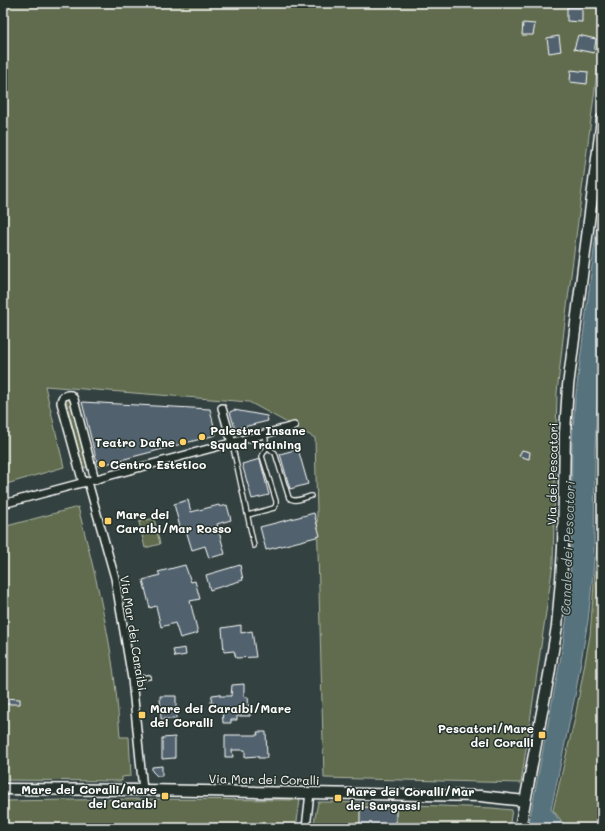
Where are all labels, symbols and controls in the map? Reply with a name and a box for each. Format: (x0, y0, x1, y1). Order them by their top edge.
place label: Palestra Insane Squad Training (210, 422, 306, 452)
street label: Via dei Pescatori (543, 423, 561, 525)
marker: Palestra Insane Squad Training (197, 432, 207, 442)
place label: Teatro Dafne (95, 434, 175, 450)
marker: Teatro Dafne (178, 437, 188, 447)
place label: Centro Estetico (110, 456, 206, 472)
marker: Centro Estetico (97, 459, 107, 469)
water label: Canale dei Pescatori (556, 480, 578, 616)
place label: Mare dei Caraibi/Mar Rosso (116, 506, 231, 536)
marker: Mare dei Caraibi/Mar Rosso (103, 516, 113, 526)
street label: Via Mar dei Caraibi (117, 574, 151, 692)
place label: Mare dei Caraibi/Mare dei Coralli (150, 700, 291, 730)
marker: Mare dei Caraibi/Mare dei Coralli (137, 710, 147, 720)
place label: Pescatori/Mare dei Coralli (438, 720, 534, 750)
marker: Pescatori/Mare dei Coralli (537, 730, 547, 740)
street label: Via Mar dei Coralli (208, 770, 320, 788)
place label: Mare dei Coralli/Mare dei Caraibi (21, 781, 157, 811)
place label: Mare dei Coralli/Mar dei Sargassi (346, 783, 475, 813)
marker: Mare dei Coralli/Mare dei Caraibi (160, 791, 170, 801)
marker: Mare dei Coralli/Mar dei Sargassi (333, 793, 343, 803)

